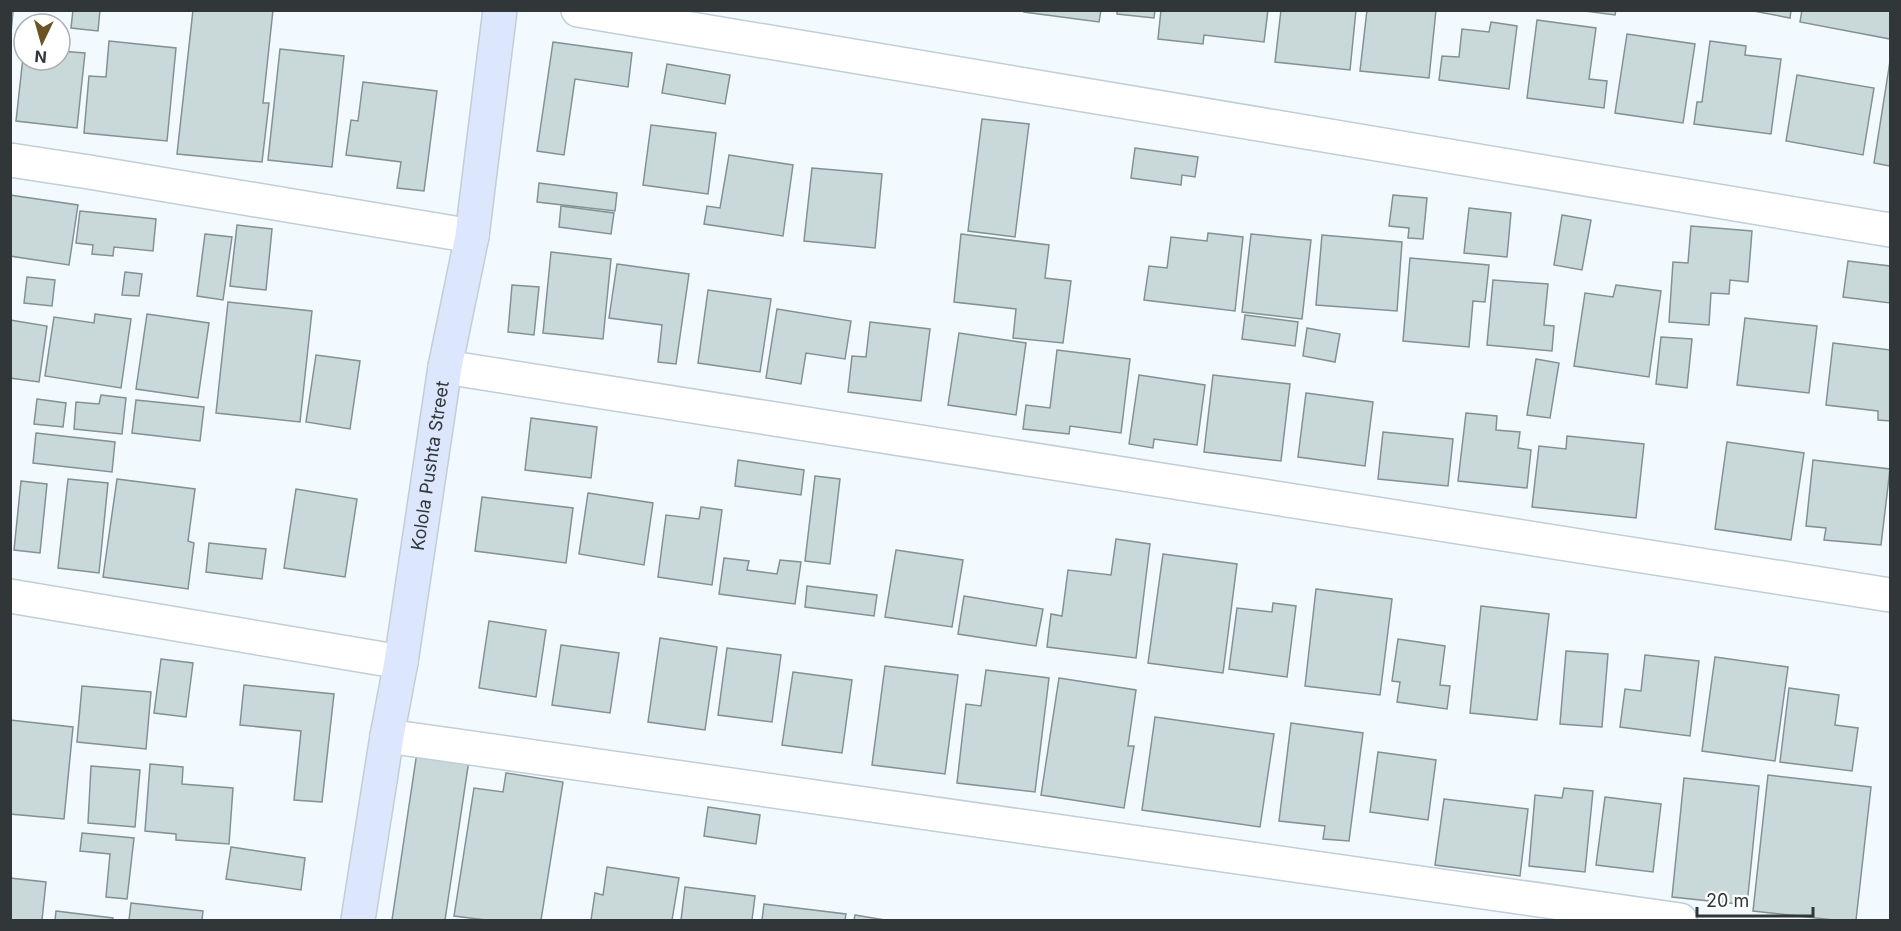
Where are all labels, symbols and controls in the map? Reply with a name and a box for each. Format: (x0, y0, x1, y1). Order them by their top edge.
north arrow (12, 12, 72, 72)
text: N (34, 46, 48, 67)
street label: Kolola Pushta Street (407, 379, 453, 552)
scale bar (1697, 880, 1812, 918)
text: 20 m (1706, 890, 1749, 911)

